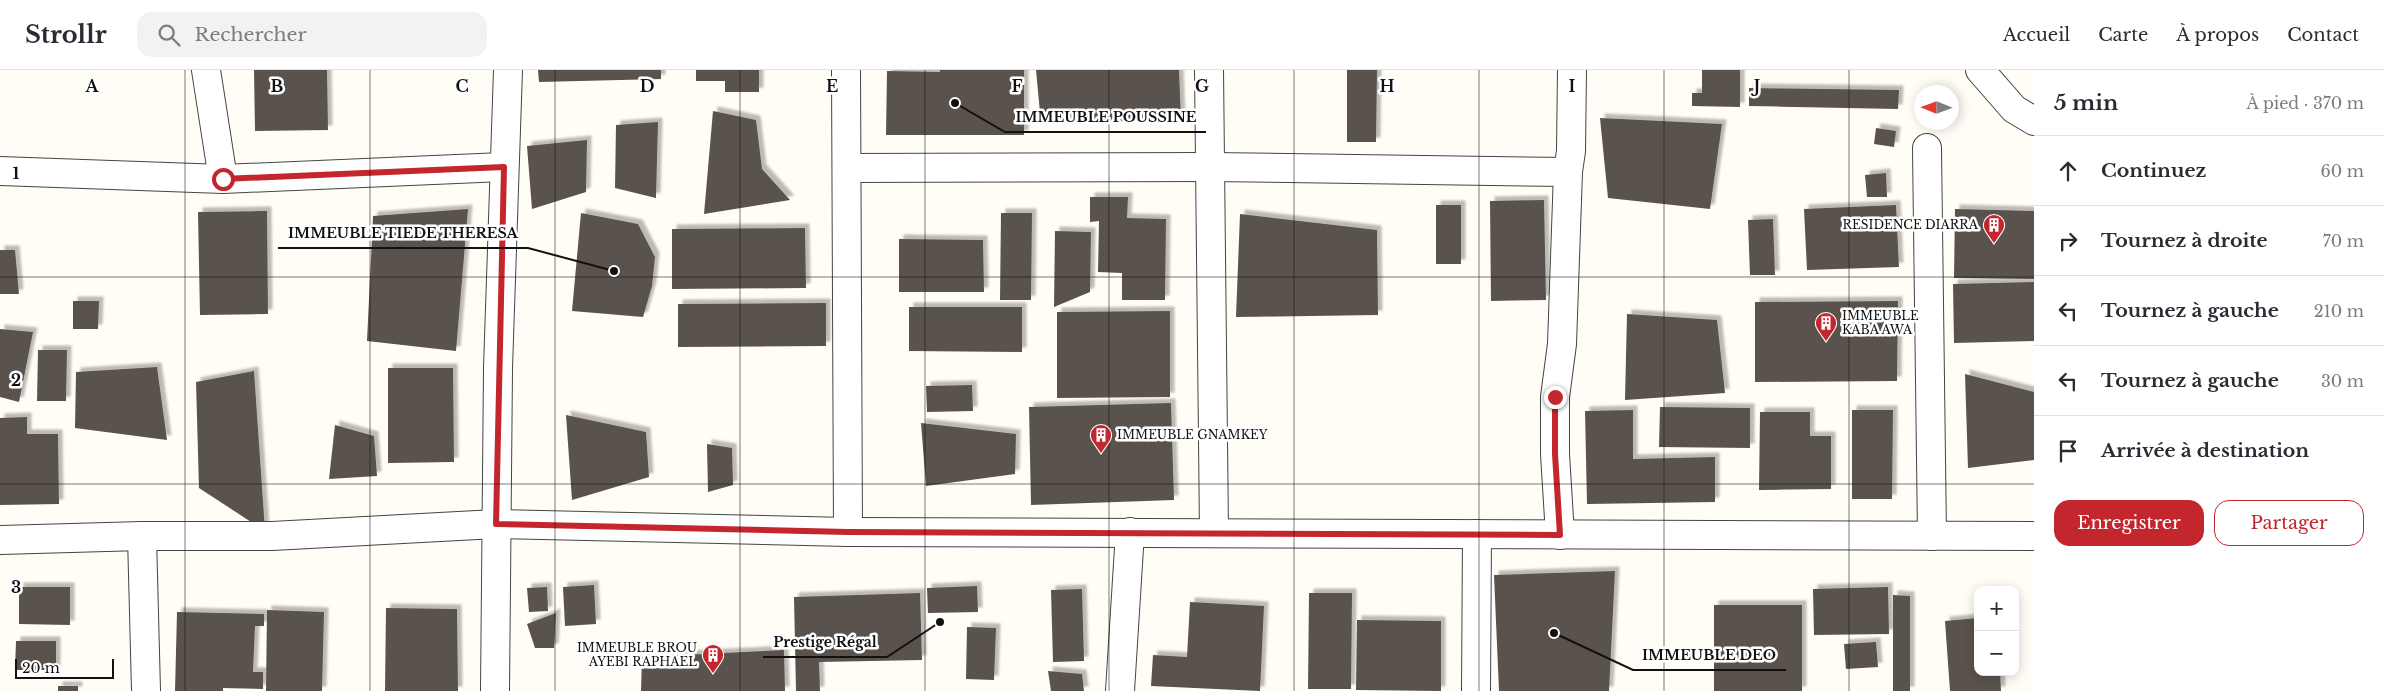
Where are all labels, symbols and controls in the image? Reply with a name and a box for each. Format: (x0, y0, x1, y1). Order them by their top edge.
search box (137, 12, 487, 57)
text: Strollr (25, 20, 107, 49)
icon: search (155, 21, 183, 49)
text: Rechercher (195, 23, 307, 46)
text: Accueil (2003, 24, 2070, 46)
text: Carte (2098, 24, 2148, 46)
text: À propos (2176, 24, 2259, 46)
text: Contact (2287, 24, 2359, 46)
text: A (85, 76, 100, 96)
text: B (271, 76, 284, 96)
text: C (455, 76, 469, 96)
text: D (640, 76, 654, 96)
text: E (826, 76, 838, 96)
text: F (1011, 76, 1023, 96)
text: G (1195, 76, 1209, 96)
text: H (1379, 76, 1395, 96)
text: I (1569, 76, 1576, 96)
text: J (1751, 76, 1760, 96)
north arrow (1914, 85, 1959, 130)
text: 5 min (2054, 90, 2118, 116)
text: À pied · 370 m (2247, 93, 2364, 113)
callout: IMMEUBLE POUSSINE (1005, 103, 1206, 132)
text: IMMEUBLE POUSSINE (1015, 108, 1197, 126)
icon: ahead (2054, 157, 2082, 185)
text: Continuez (2101, 159, 2206, 182)
text: 60 m (2321, 161, 2364, 181)
text: 1 (13, 163, 20, 183)
route start (212, 168, 235, 191)
building icon: RESIDENCE DIARRA (1982, 213, 2006, 244)
place label: RESIDENCE DIARRA (1843, 217, 1979, 232)
callout: IMMEUBLE TIEDE THERESA (278, 219, 528, 248)
text: IMMEUBLE TIEDE THERESA (288, 224, 519, 242)
icon: right (2054, 227, 2082, 255)
text: Tournez à droite (2101, 229, 2268, 252)
text: 70 m (2323, 231, 2364, 251)
icon: left (2054, 297, 2082, 325)
text: Tournez à gauche (2101, 299, 2279, 322)
text: 210 m (2314, 301, 2364, 321)
place label: IMMEUBLE KABA AWA (1842, 308, 1919, 337)
building icon: IMMEUBLE KABA AWA (1814, 311, 1838, 342)
icon: left (2054, 367, 2082, 395)
text: Tournez à gauche (2101, 369, 2279, 392)
text: 2 (11, 370, 21, 390)
text: 30 m (2321, 371, 2364, 391)
route end (1544, 386, 1567, 409)
building icon: IMMEUBLE GNAMKEY (1089, 423, 1113, 454)
place label: IMMEUBLE GNAMKEY (1117, 427, 1268, 442)
icon: arrive (2054, 437, 2082, 465)
text: Arrivée à destination (2101, 439, 2309, 462)
button: Enregistrer (2054, 500, 2204, 546)
button: Partager (2214, 500, 2364, 546)
text: 3 (11, 577, 21, 597)
map controls (1974, 586, 2019, 676)
button: + (1974, 586, 2019, 631)
callout: Prestige Régal (763, 628, 887, 657)
button: − (1974, 631, 2019, 676)
text: Prestige Régal (773, 633, 877, 651)
place label: IMMEUBLE BROU AYEBI RAPHAEL (577, 640, 697, 669)
callout: IMMEUBLE DEO (1633, 641, 1786, 670)
building icon: IMMEUBLE BROU AYEBI RAPHAEL (701, 643, 725, 674)
text: IMMEUBLE DEO (1642, 646, 1776, 664)
scale bar (15, 656, 114, 679)
text: 20 m (22, 659, 60, 677)

